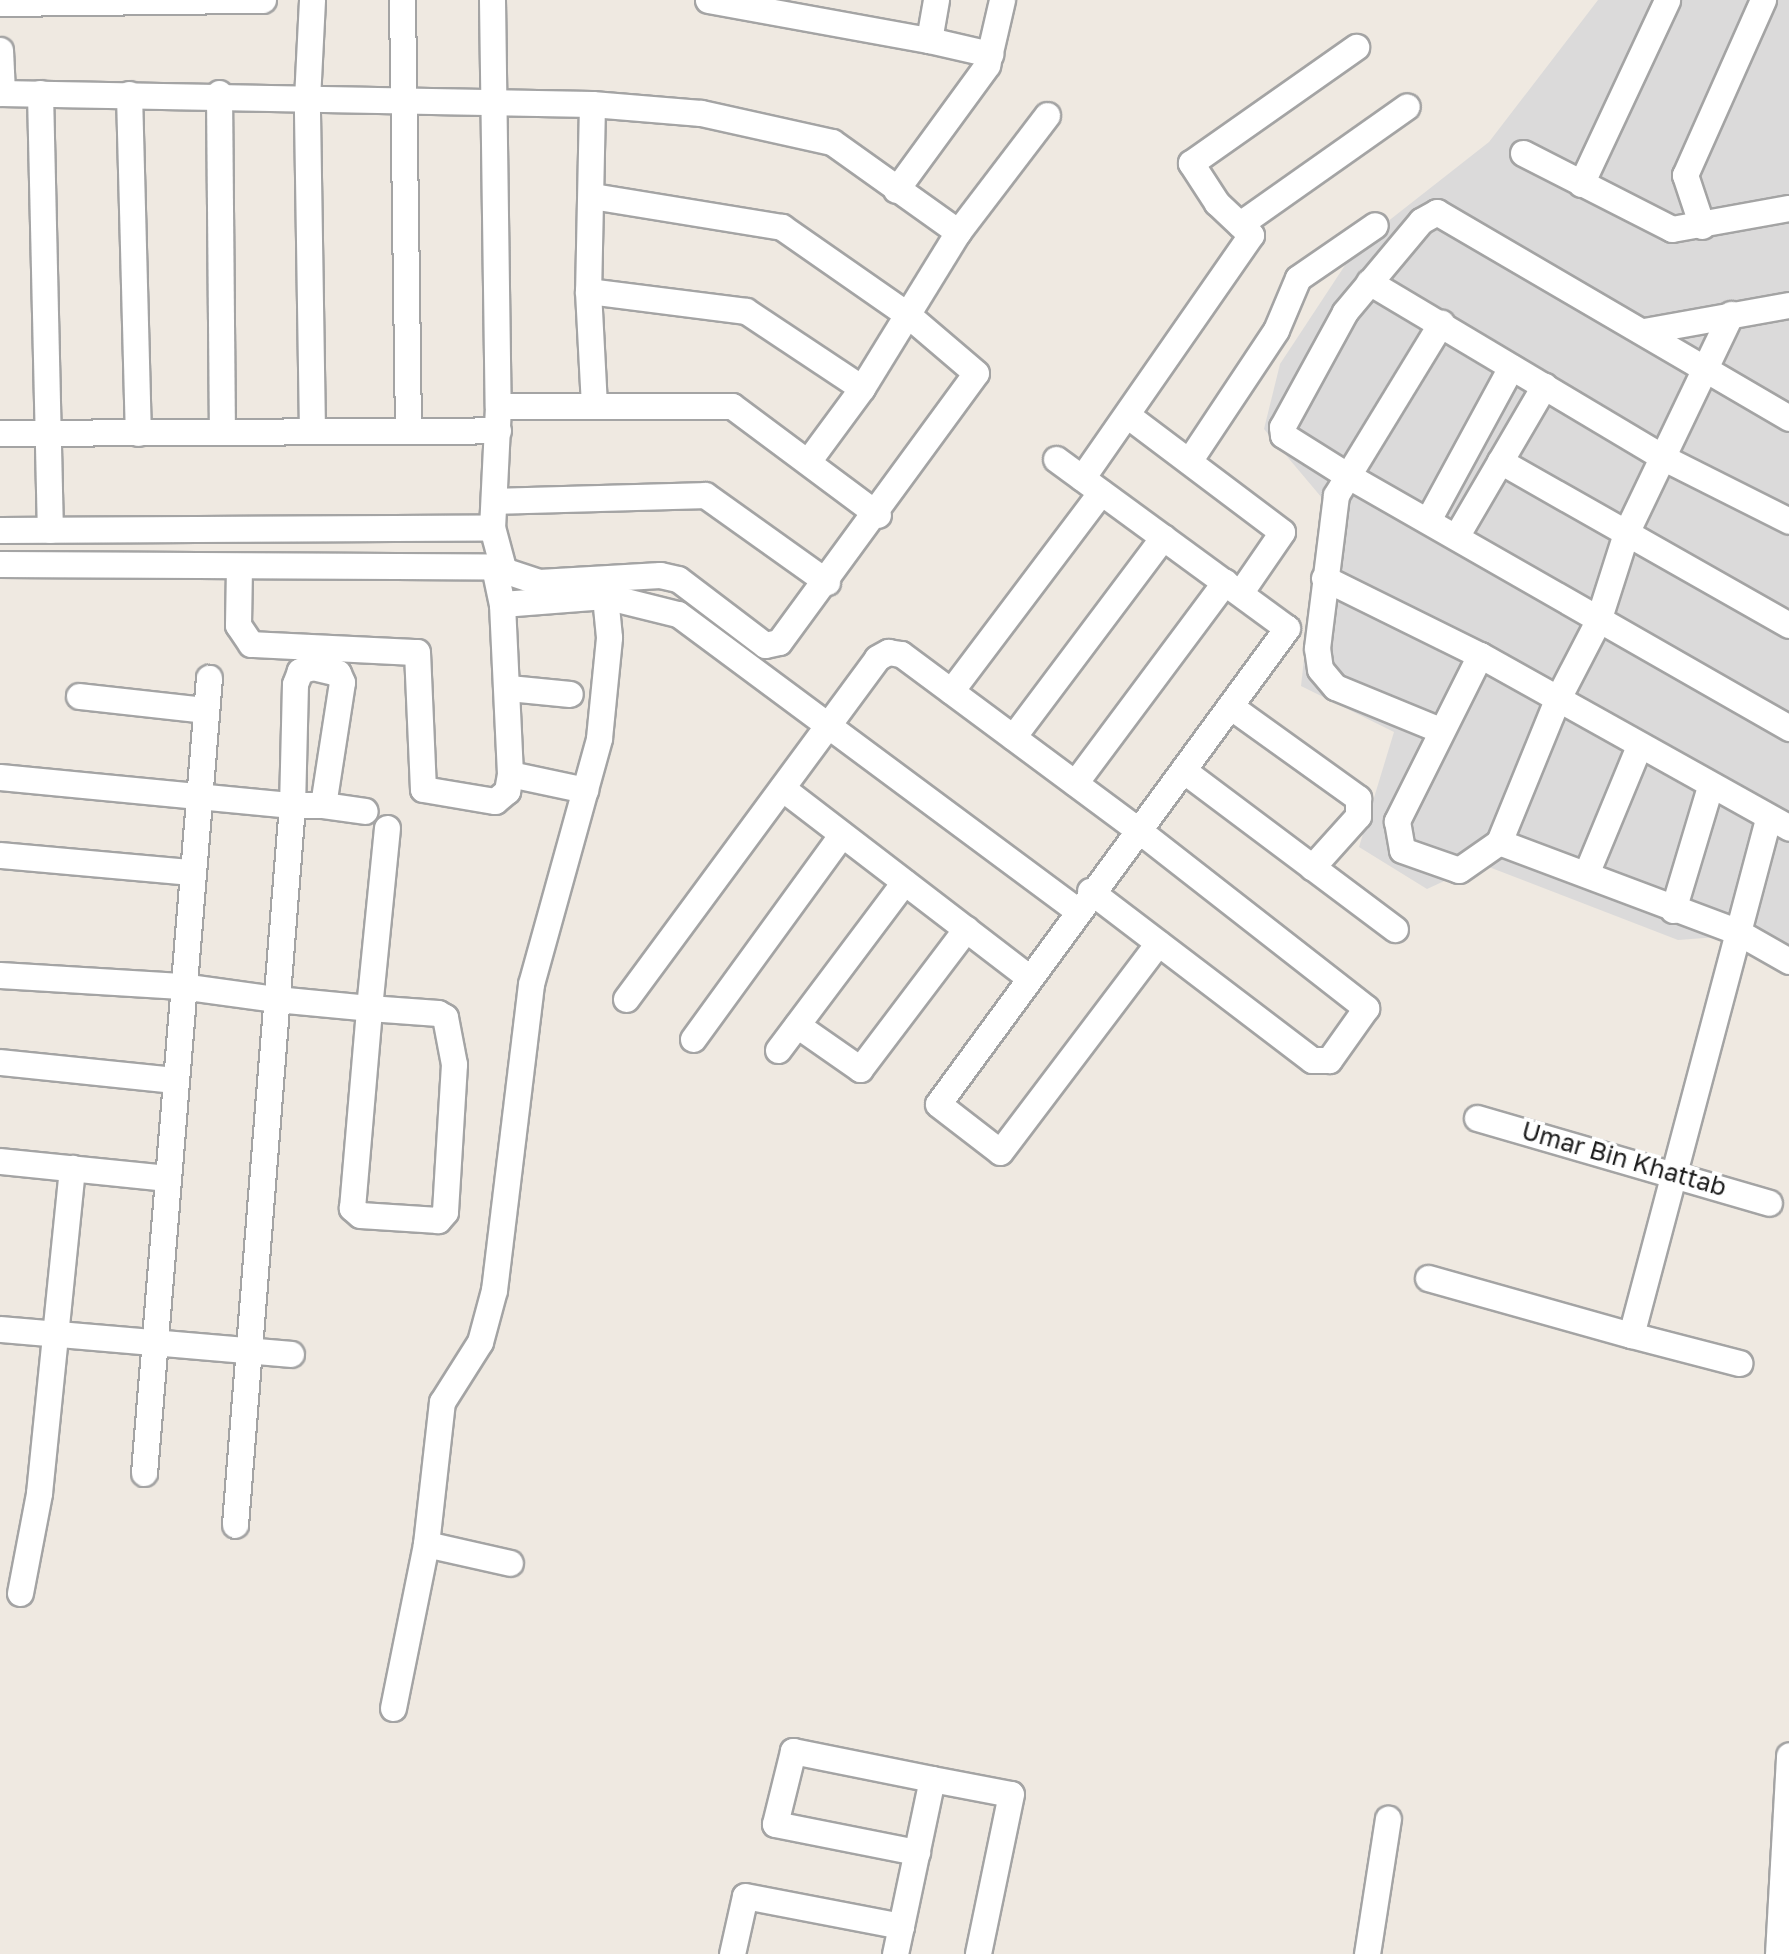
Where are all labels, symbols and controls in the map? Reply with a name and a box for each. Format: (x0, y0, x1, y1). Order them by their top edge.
street label: Umar Bin Khattab (1518, 1115, 1730, 1203)

